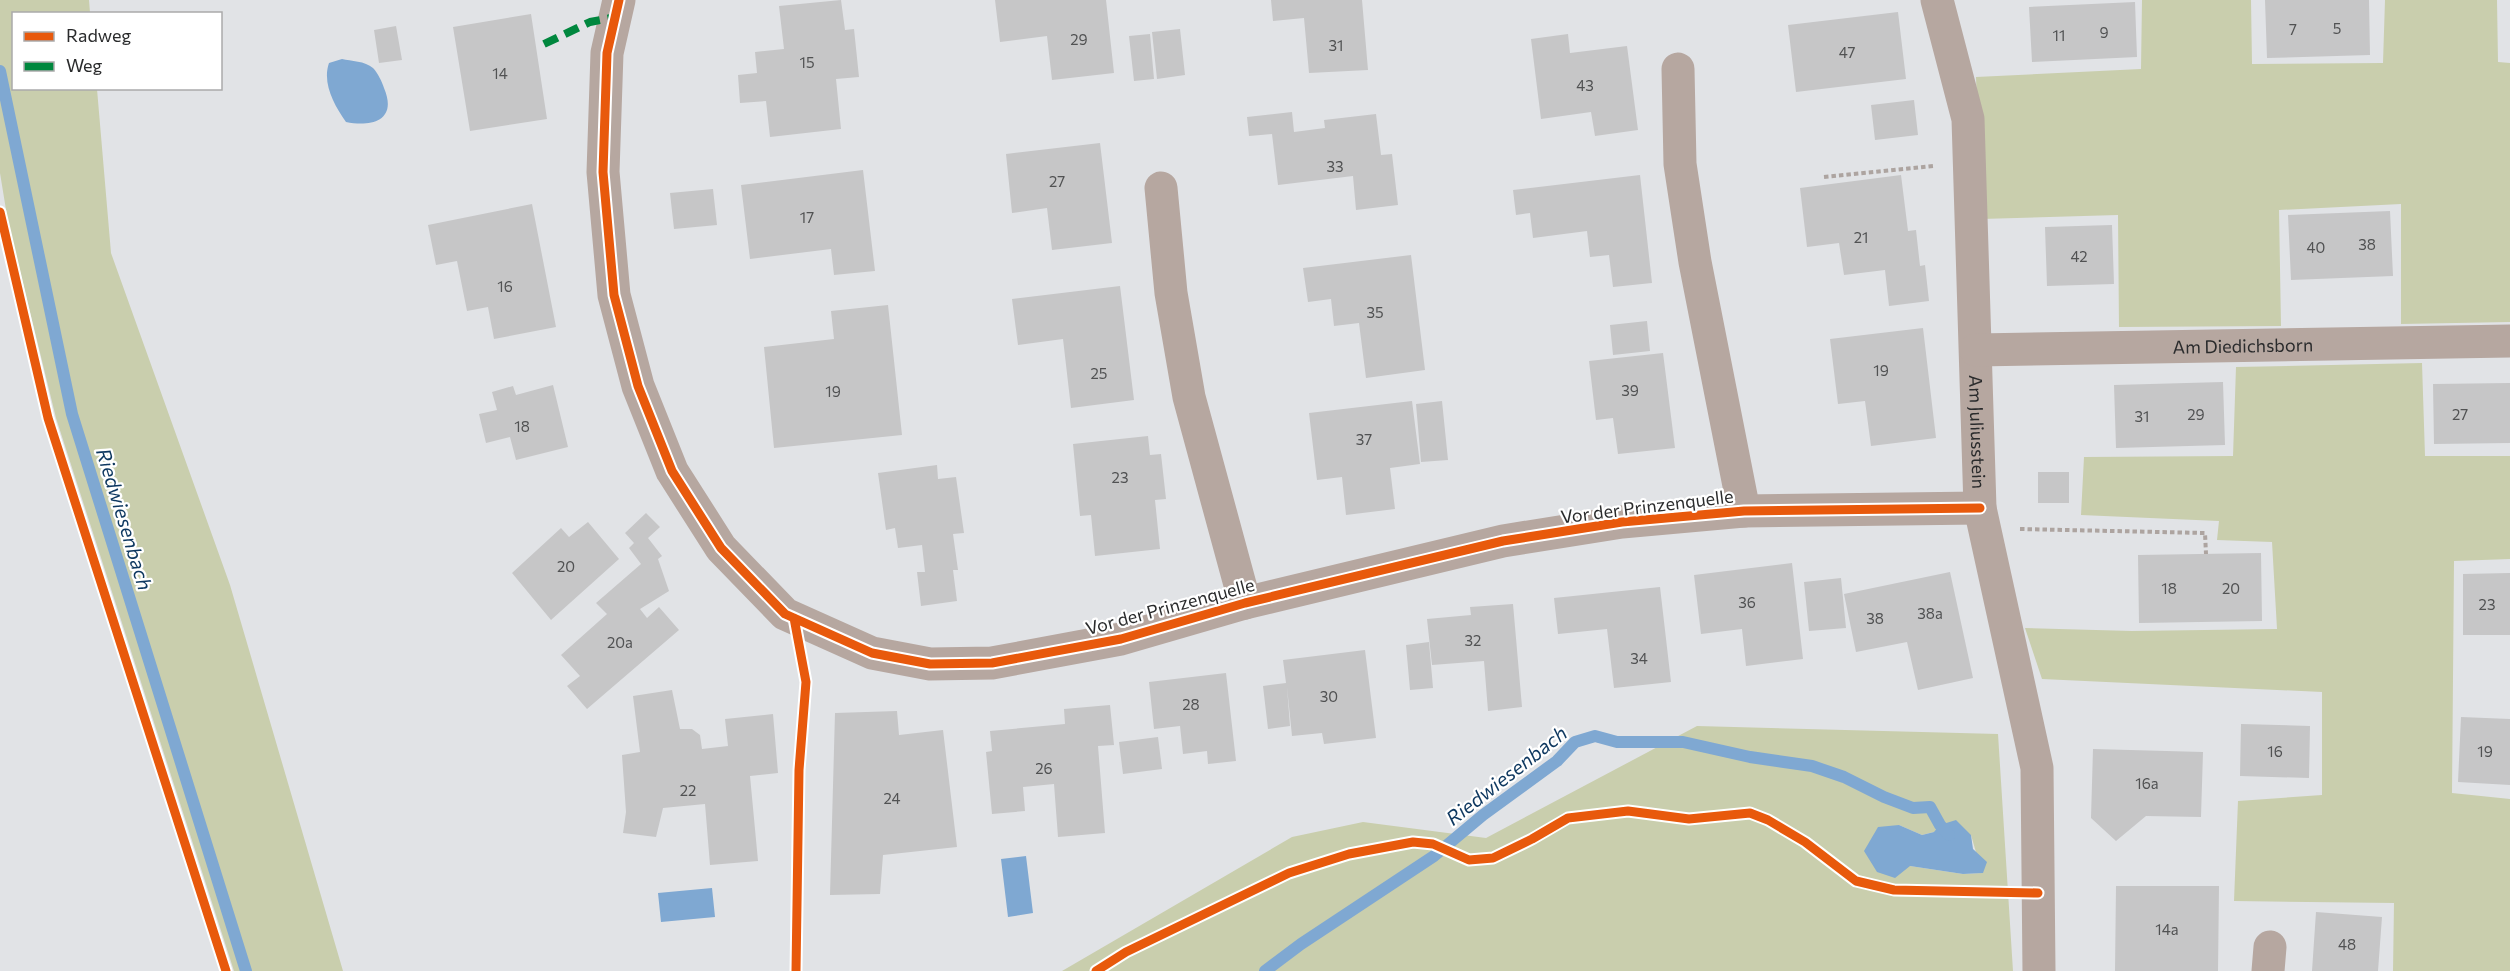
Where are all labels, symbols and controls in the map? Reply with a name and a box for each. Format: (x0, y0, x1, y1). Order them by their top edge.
legend (12, 12, 222, 90)
house number: 5 (2333, 19, 2341, 37)
house number: 7 (2289, 20, 2297, 38)
house number: 9 (2099, 23, 2109, 41)
text: Radweg (66, 24, 131, 46)
house number: 11 (2053, 26, 2065, 44)
house number: 29 (1070, 30, 1088, 48)
house number: 31 (1329, 36, 1343, 54)
house number: 47 (1839, 43, 1855, 61)
house number: 15 (799, 53, 815, 71)
text: Weg (66, 54, 103, 76)
house number: 14 (492, 64, 508, 82)
house number: 43 (1576, 76, 1594, 94)
house number: 33 (1326, 157, 1344, 175)
house number: 27 (1049, 172, 1065, 190)
house number: 17 (800, 208, 814, 226)
house number: 21 (1854, 228, 1868, 246)
house number: 38 (2358, 235, 2376, 253)
house number: 40 (2307, 238, 2325, 256)
house number: 42 (2070, 247, 2088, 265)
house number: 16 (497, 277, 513, 295)
house number: 35 (1366, 303, 1384, 321)
street label: Am Diedichsborn (2173, 333, 2313, 358)
house number: 19 (1873, 361, 1889, 379)
house number: 25 (1091, 364, 1107, 382)
street label: Am Juliusstein (1965, 374, 1990, 489)
house number: 39 (1621, 381, 1639, 399)
house number: 19 (825, 382, 841, 400)
house number: 29 (2187, 405, 2205, 423)
house number: 27 (2452, 405, 2468, 423)
house number: 31 (2135, 407, 2149, 425)
house number: 18 (514, 417, 530, 435)
house number: 37 (1356, 430, 1372, 448)
water label: Riedwiesenbach (92, 445, 158, 593)
house number: 23 (1112, 468, 1128, 486)
street label: Vor der Prinzenquelle (1559, 484, 1735, 528)
house number: 20 (557, 557, 575, 575)
street label: Vor der Prinzenquelle (1083, 573, 1257, 639)
house number: 18 (2161, 579, 2177, 597)
house number: 20 (2222, 579, 2240, 597)
house number: 36 (1738, 593, 1756, 611)
house number: 23 (2479, 595, 2495, 613)
house number: 38a (1917, 604, 1943, 622)
house number: 38 (1866, 609, 1884, 627)
house number: 32 (1465, 631, 1481, 649)
house number: 20a (607, 633, 633, 651)
house number: 34 (1630, 649, 1648, 667)
house number: 30 (1320, 687, 1338, 705)
house number: 28 (1182, 695, 1200, 713)
water label: Riedwiesenbach (1441, 720, 1571, 830)
house number: 16 (2267, 742, 2283, 760)
house number: 19 (2477, 742, 2493, 760)
house number: 26 (1035, 759, 1053, 777)
house number: 16a (2135, 774, 2159, 792)
house number: 22 (680, 781, 696, 799)
house number: 24 (883, 789, 901, 807)
house number: 14a (2155, 920, 2179, 938)
house number: 48 (2338, 935, 2356, 953)

